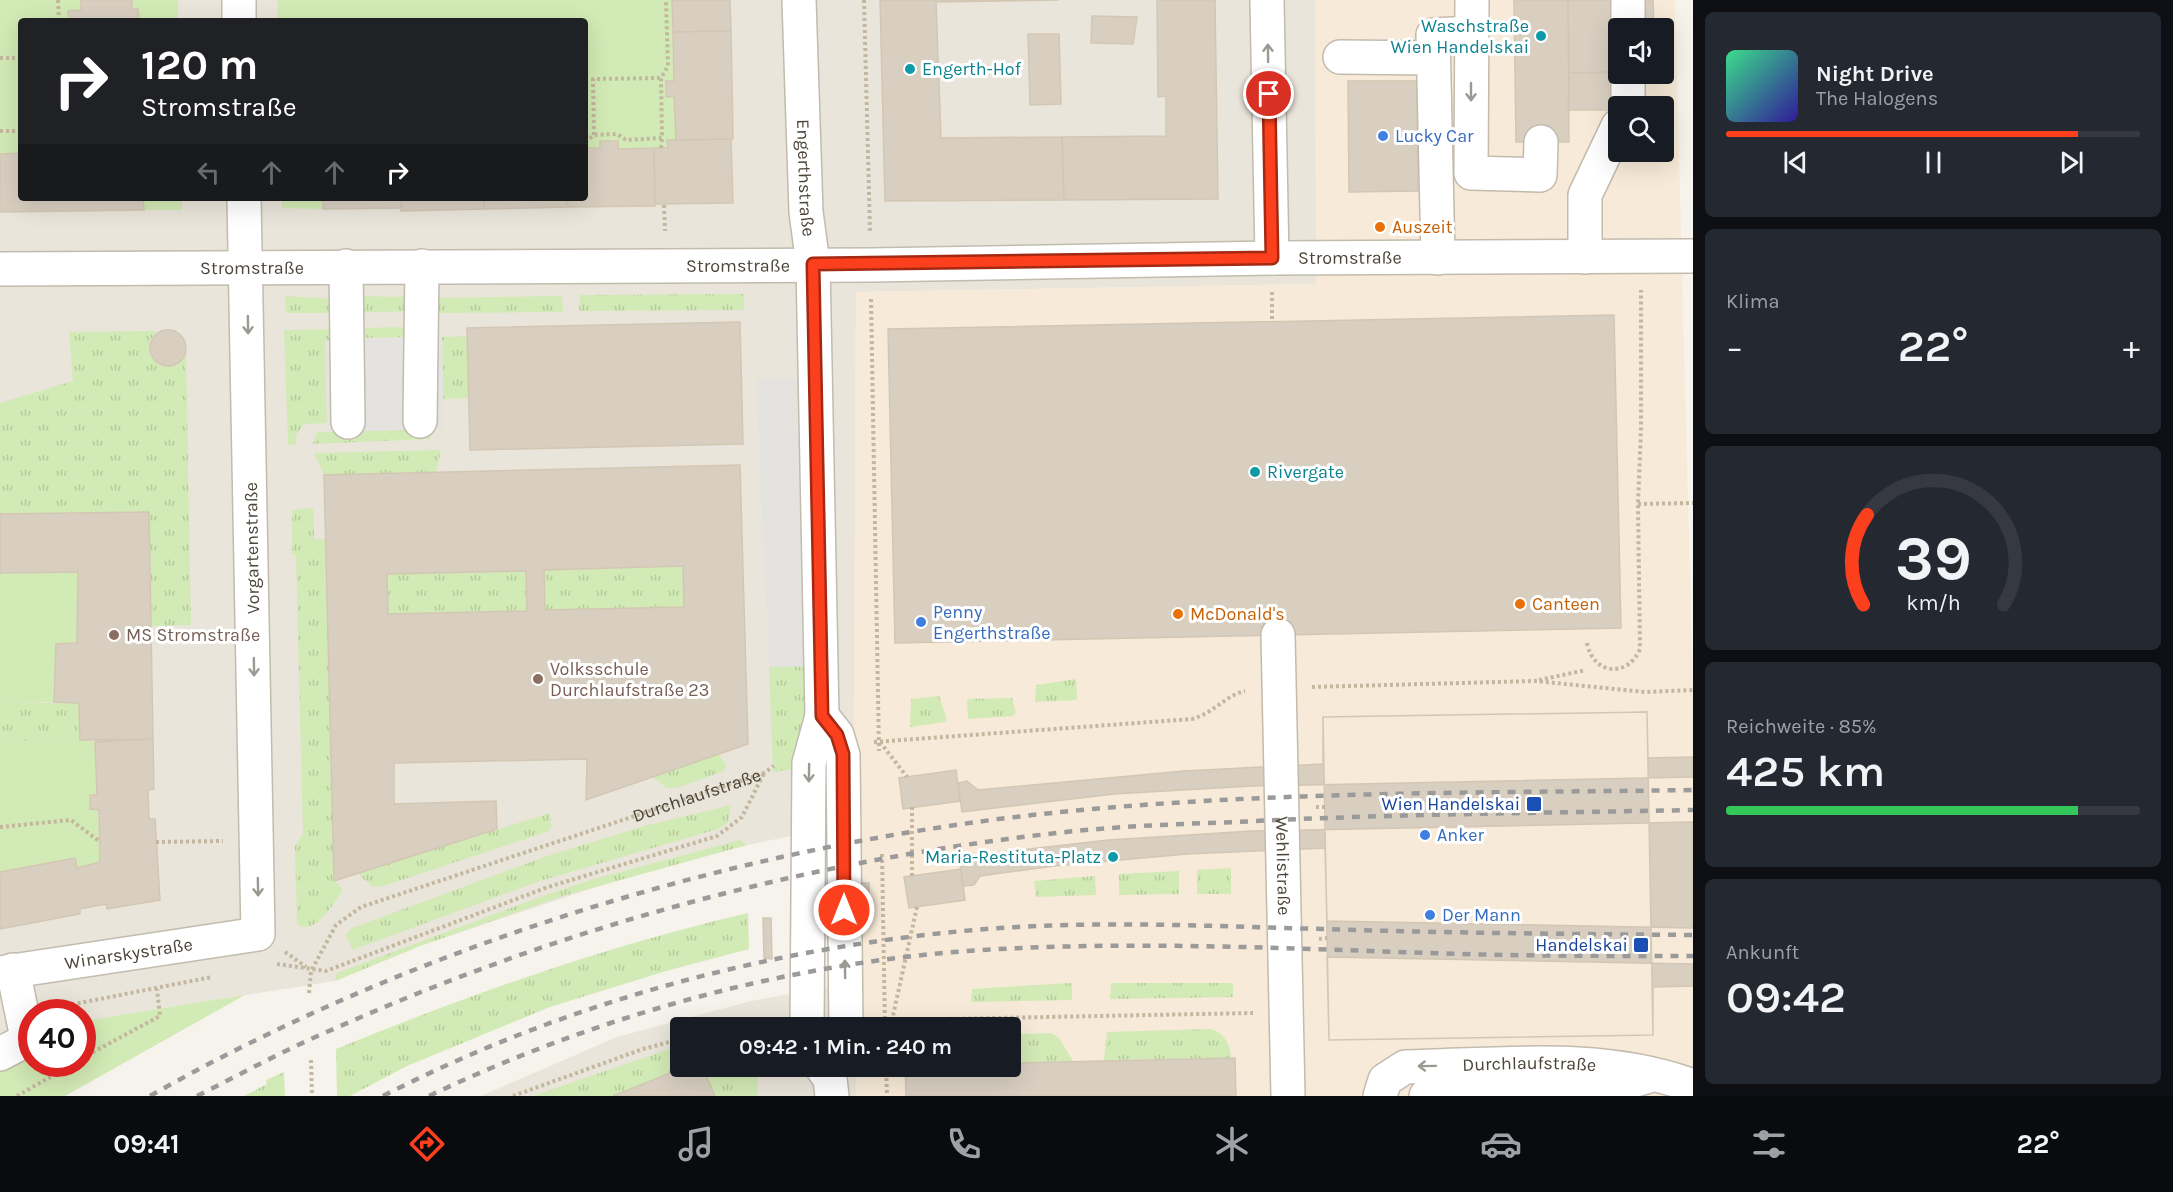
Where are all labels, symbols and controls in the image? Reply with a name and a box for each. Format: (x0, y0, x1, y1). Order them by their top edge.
place label: Waschstraße Wien Handelskai (1391, 15, 1529, 58)
map controls (1608, 18, 1674, 162)
button: sound (1608, 18, 1674, 84)
marker: Waschstraße Wien Handelskai (1534, 29, 1548, 43)
text: 120 m (141, 40, 258, 90)
icon: right (42, 42, 120, 120)
one-way arrow (1262, 43, 1274, 63)
place label: Engerth-Hof (922, 58, 1022, 80)
text: Night Drive (1816, 61, 1934, 87)
marker: Engerth-Hof (903, 62, 917, 76)
pin (1243, 68, 1294, 119)
icon: arrive (1252, 77, 1285, 110)
one-way arrow (1465, 81, 1477, 101)
text: The Halogens (1816, 87, 1938, 110)
text: Stromstraße (141, 91, 297, 123)
button: search (1608, 96, 1674, 162)
street label: Engerthstraße (792, 119, 820, 238)
place label: Lucky Car (1395, 125, 1474, 147)
marker: Lucky Car (1376, 129, 1390, 143)
icon: previous (1779, 146, 1812, 179)
icon: pause (1917, 146, 1950, 179)
icon: next (2055, 146, 2088, 179)
icon: left (192, 156, 225, 189)
icon: ahead (255, 156, 288, 189)
icon: ahead (318, 156, 351, 189)
icon: right (381, 156, 414, 189)
place label: Auszeit (1392, 216, 1453, 238)
marker: Auszeit (1373, 220, 1387, 234)
street label: Stromstraße (1298, 246, 1402, 269)
street label: Stromstraße (686, 254, 790, 277)
street label: Stromstraße (200, 257, 304, 279)
text: Klima (1726, 290, 1779, 313)
one-way arrow (242, 314, 253, 334)
text: 22° (1898, 320, 1968, 372)
text: − (1726, 328, 1743, 366)
text: + (2123, 328, 2140, 366)
place label: Rivergate (1267, 461, 1344, 483)
marker: Rivergate (1248, 465, 1262, 479)
street label: Vorgartenstraße (240, 482, 264, 614)
text: 39 (1895, 522, 1971, 595)
text: km/h (1906, 590, 1960, 615)
place label: Canteen (1532, 593, 1600, 615)
marker: Canteen (1513, 597, 1527, 611)
place label: Penny Engerthstraße (933, 601, 1050, 644)
place label: McDonald's (1190, 603, 1285, 625)
marker: McDonald's (1171, 607, 1185, 621)
marker: Penny Engerthstraße (914, 615, 928, 629)
place label: MS Stromstraße (126, 624, 260, 646)
marker: MS Stromstraße (107, 628, 121, 642)
one-way arrow (248, 656, 260, 676)
place label: Volksschule Durchlaufstraße 23 (550, 658, 709, 701)
marker: Volksschule Durchlaufstraße 23 (531, 672, 545, 686)
text: Reichweite · 85% (1726, 715, 1877, 738)
text: 425 km (1726, 745, 1885, 797)
one-way arrow (803, 762, 815, 782)
street label: Durchlaufstraße (630, 764, 764, 827)
place label: Wien Handelskai (1382, 793, 1520, 815)
marker: Wien Handelskai (1525, 795, 1543, 813)
street label: Wehlistraße (1271, 816, 1295, 916)
place label: Anker (1437, 824, 1485, 846)
marker: Anker (1418, 828, 1432, 842)
place label: Maria-Restituta-Platz (925, 846, 1101, 868)
marker: Maria-Restituta-Platz (1106, 850, 1120, 864)
one-way arrow (252, 876, 264, 896)
position arrow (812, 878, 876, 942)
place label: Der Mann (1442, 904, 1521, 926)
marker: Der Mann (1423, 908, 1437, 922)
street label: Winarskystraße (63, 933, 194, 974)
place label: Handelskai (1535, 934, 1628, 956)
marker: Handelskai (1632, 936, 1650, 954)
text: Ankunft (1726, 941, 1799, 964)
one-way arrow (839, 960, 851, 980)
text: 09:42 (1726, 971, 1846, 1023)
speed limit sign: 40 (18, 999, 96, 1077)
text: 09:42 · 1 Min. · 240 m (739, 1034, 952, 1060)
street label: Durchlaufstraße (1462, 1052, 1597, 1076)
one-way arrow (1418, 1060, 1438, 1072)
icon: directions (406, 1123, 448, 1165)
icon: music (675, 1123, 717, 1165)
icon: phone (943, 1123, 985, 1165)
icon: climate (1211, 1123, 1253, 1165)
icon: car (1480, 1123, 1522, 1165)
icon: filters (1748, 1123, 1790, 1165)
text: 09:41 (113, 1128, 180, 1160)
text: 22° (2017, 1128, 2060, 1160)

